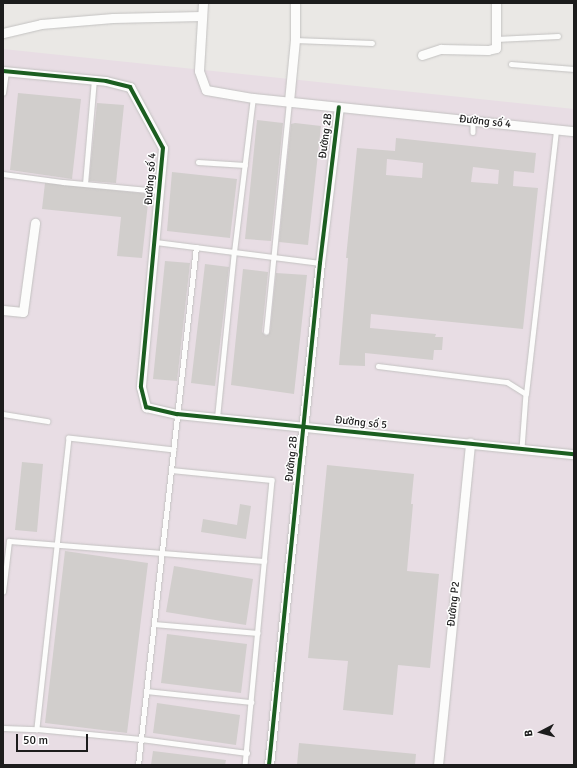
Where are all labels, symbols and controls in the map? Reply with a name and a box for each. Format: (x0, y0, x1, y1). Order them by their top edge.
street label: Đường 2B (317, 112, 335, 160)
street label: Đường số 4 (458, 113, 512, 131)
street label: Đường số 4 (143, 152, 159, 206)
street label: Đường số 5 (334, 414, 388, 432)
street label: Đường 2B (283, 435, 301, 483)
street label: Đường P2 (445, 581, 463, 627)
north arrow (521, 712, 561, 752)
scale bar (18, 726, 90, 752)
text: B (522, 729, 535, 737)
text: 50 m (23, 733, 48, 748)

